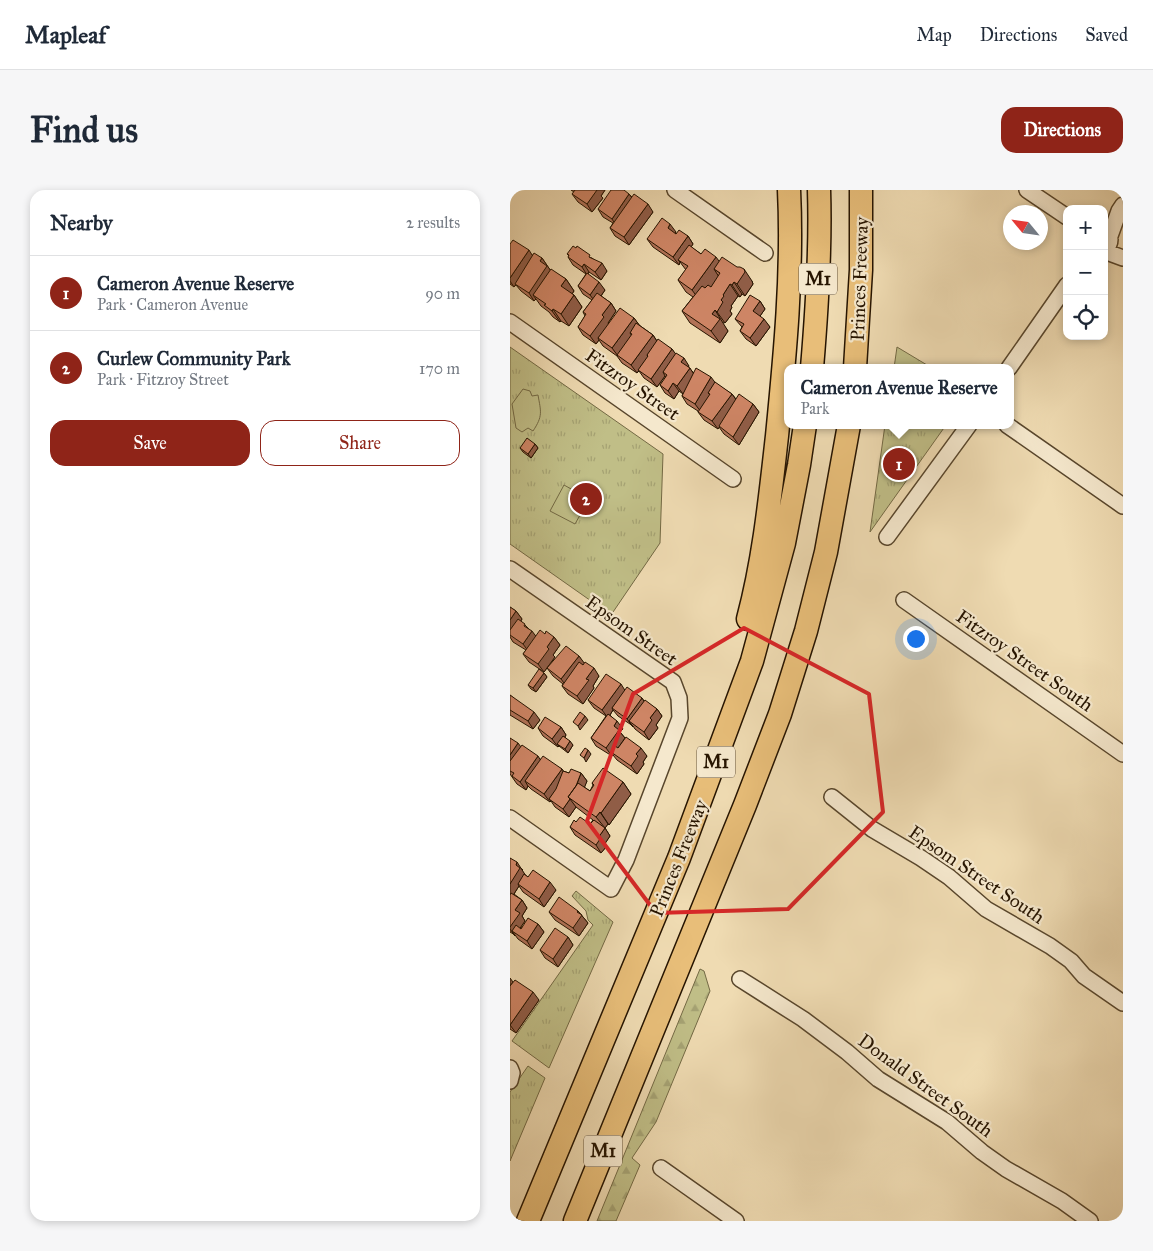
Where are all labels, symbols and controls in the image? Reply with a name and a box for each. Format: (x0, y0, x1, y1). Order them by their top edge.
text: Mapleaf (25, 20, 106, 50)
text: Map (916, 24, 952, 46)
text: Directions (980, 24, 1057, 46)
text: Saved (1085, 24, 1128, 46)
button: Directions (1001, 107, 1123, 153)
text: Find us (30, 109, 138, 152)
north arrow (1003, 205, 1048, 250)
map controls (1063, 205, 1108, 340)
button: + (1063, 205, 1108, 250)
text: Nearby (50, 210, 113, 236)
text: 2 results (406, 213, 460, 232)
street label: Princes Freeway (846, 215, 873, 341)
button: − (1063, 250, 1108, 295)
road number: M1 (799, 264, 837, 295)
text: Cameron Avenue Reserve (97, 272, 294, 295)
text: 1 (63, 284, 69, 303)
text: 90 m (425, 284, 460, 303)
text: Park · Cameron Avenue (97, 295, 248, 314)
button: locate (1063, 295, 1108, 340)
street label: Fitzroy Street (581, 343, 685, 425)
text: Curlew Community Park (97, 347, 291, 370)
text: 2 (62, 359, 70, 378)
text: 170 m (419, 359, 460, 378)
popup (784, 364, 1014, 429)
text: Park · Fitzroy Street (97, 370, 229, 389)
text: Cameron Avenue Reserve (800, 376, 998, 399)
text: Park (800, 399, 829, 418)
button: Save (50, 420, 250, 466)
button: Share (260, 420, 460, 466)
pin: 1 (883, 445, 915, 483)
pin: 2 (570, 480, 602, 518)
street label: Epsom Street (581, 590, 682, 671)
street label: Fitzroy Street South (952, 605, 1098, 717)
your location (903, 626, 929, 652)
road number: M1 (697, 746, 735, 778)
street label: Princes Freeway (645, 795, 713, 920)
street label: Epsom Street South (904, 820, 1049, 929)
street label: Donald Street South (854, 1029, 998, 1142)
road number: M1 (584, 1136, 622, 1166)

